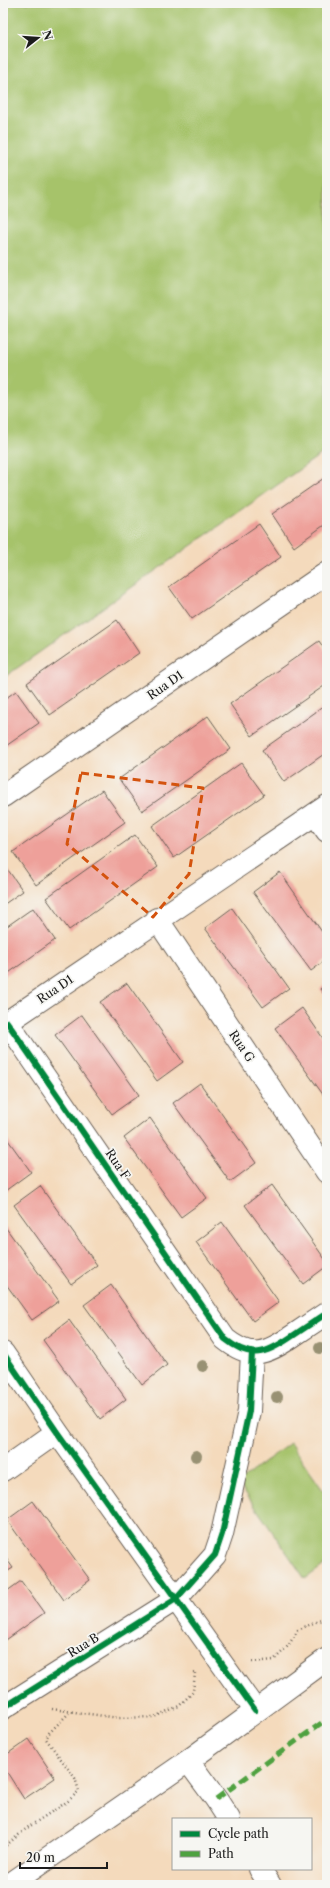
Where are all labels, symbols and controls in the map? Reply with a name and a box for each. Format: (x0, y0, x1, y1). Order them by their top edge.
north arrow (18, 18, 58, 58)
text: N (39, 28, 56, 42)
street label: Rua D1 (144, 667, 186, 703)
street label: Rua D1 (34, 972, 76, 1006)
street label: Rua G (226, 1027, 258, 1065)
street label: Rua F (102, 1146, 134, 1182)
street label: Rua B (65, 1630, 101, 1660)
legend (172, 1818, 312, 1870)
text: Cycle path (208, 1826, 269, 1841)
scale bar (20, 1844, 107, 1870)
text: Path (208, 1846, 234, 1861)
text: 20 m (26, 1850, 55, 1865)

